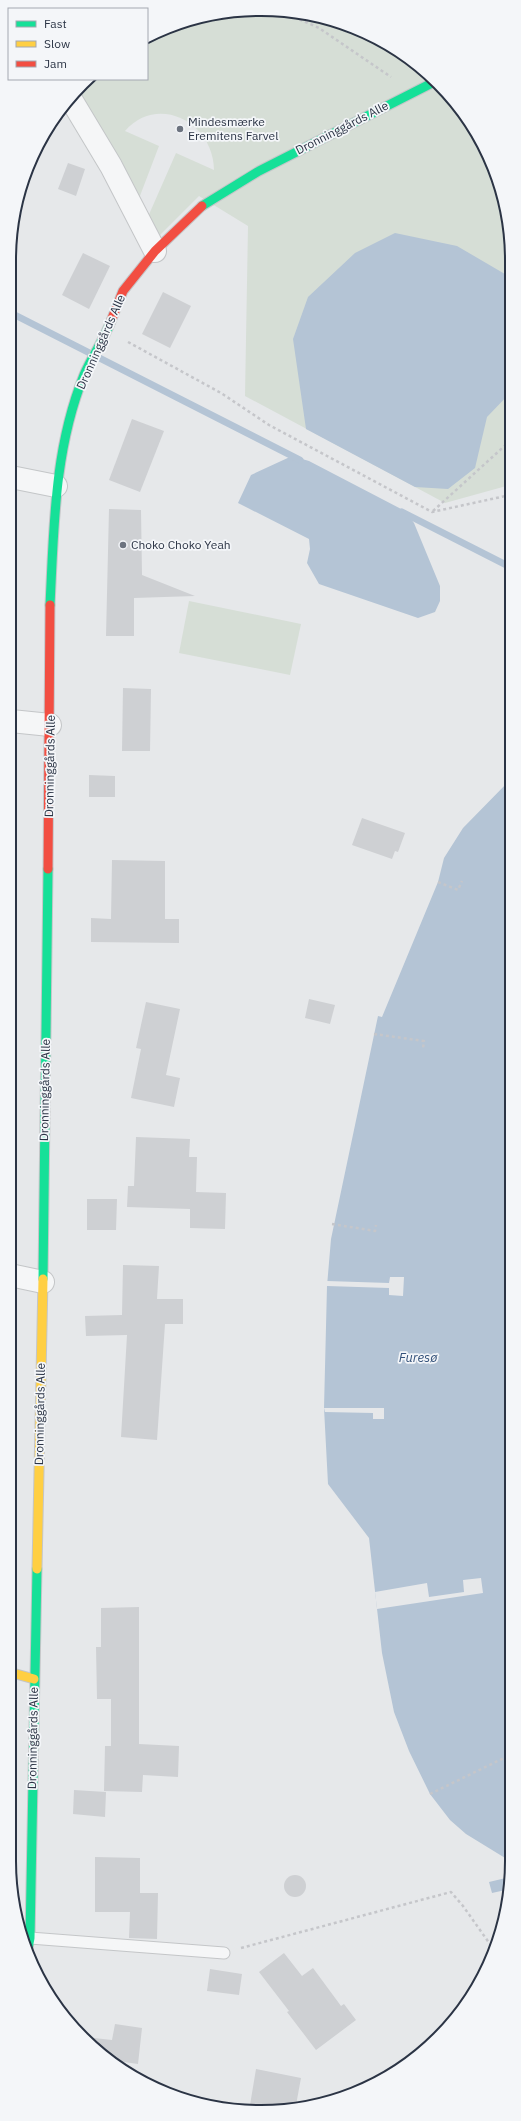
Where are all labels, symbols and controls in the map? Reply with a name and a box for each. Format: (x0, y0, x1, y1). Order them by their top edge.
legend (8, 8, 148, 80)
text: Fast (44, 16, 67, 31)
text: Slow (44, 36, 70, 51)
text: Jam (44, 56, 67, 71)
street label: Dronninggårds Alle (293, 97, 391, 157)
place label: Mindesmærke Eremitens Farvel (188, 114, 278, 143)
marker: Mindesmærke Eremitens Farvel (175, 124, 185, 134)
street label: Dronninggårds Alle (73, 292, 128, 392)
place label: Choko Choko Yeah (131, 537, 231, 552)
marker: Choko Choko Yeah (118, 540, 128, 550)
street label: Dronninggårds Alle (41, 714, 58, 817)
street label: Dronninggårds Alle (36, 1038, 53, 1141)
water label: Furesø (399, 1349, 438, 1366)
street label: Dronninggårds Alle (31, 1362, 48, 1465)
street label: Dronninggårds Alle (24, 1686, 41, 1789)

